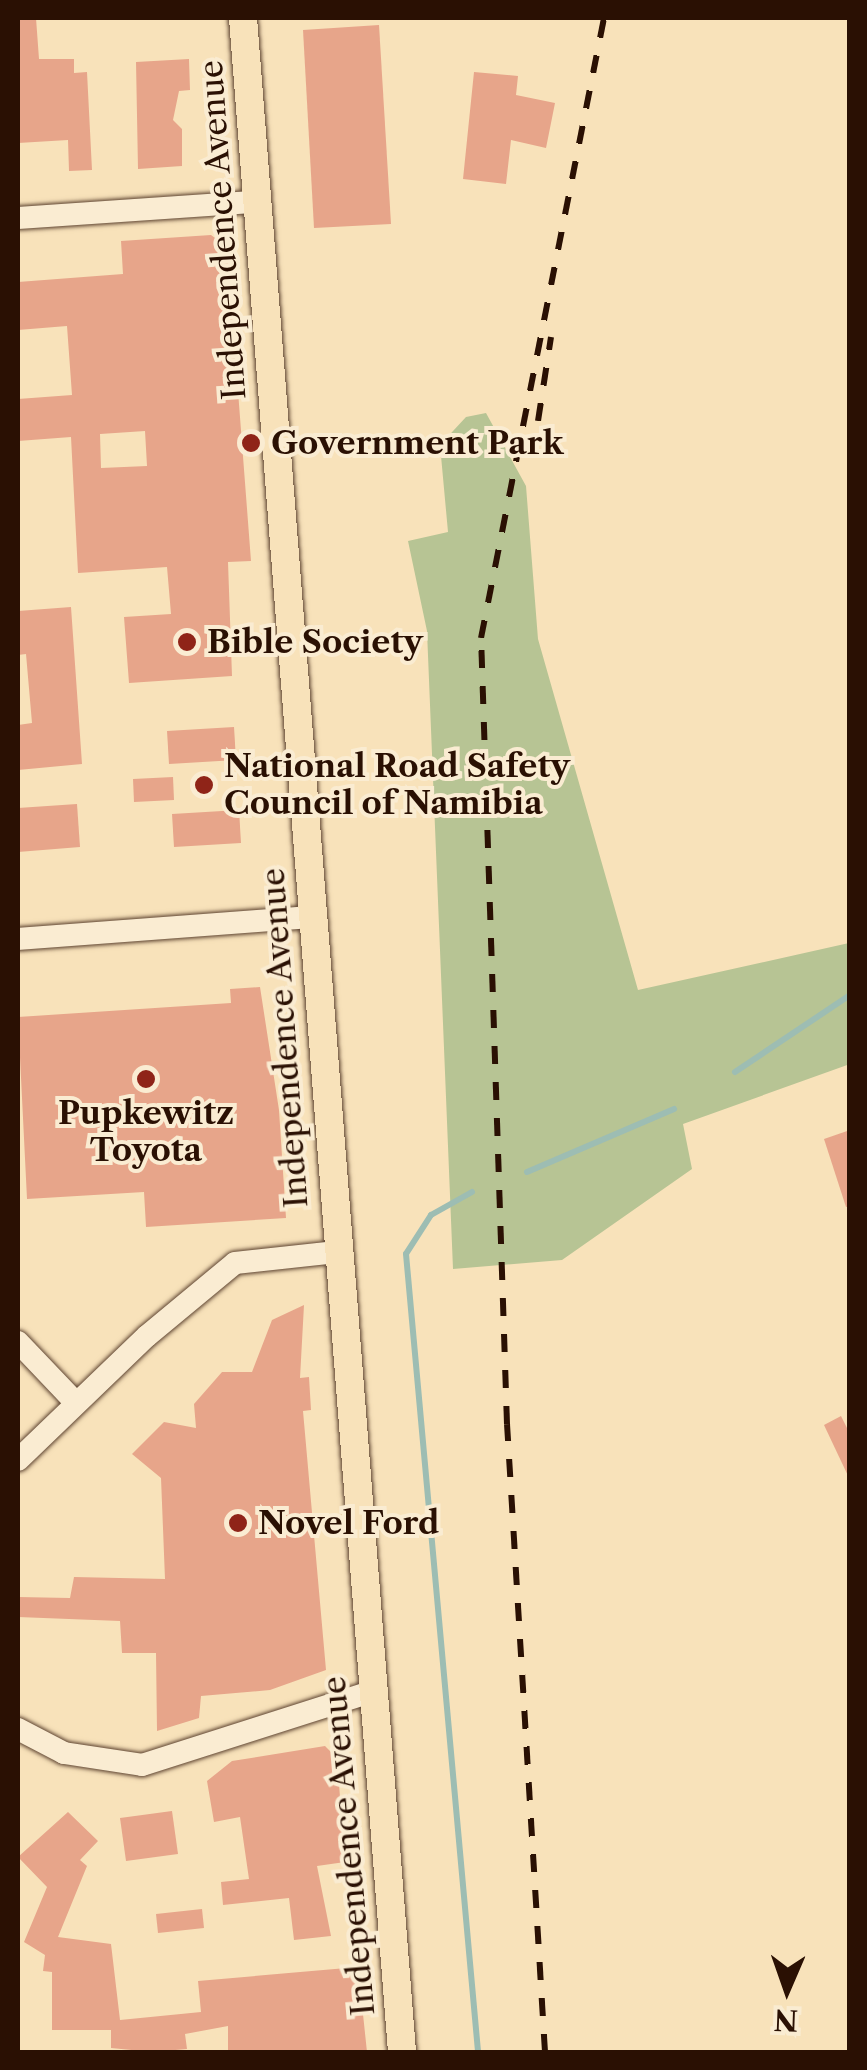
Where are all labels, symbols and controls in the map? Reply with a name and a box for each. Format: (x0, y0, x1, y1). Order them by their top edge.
street label: Independence Avenue (192, 58, 254, 402)
place label: Government Park (271, 424, 564, 462)
marker: Government Park (240, 432, 262, 454)
place label: Bible Society (207, 623, 423, 661)
marker: Bible Society (176, 631, 198, 653)
place label: National Road Safety Council of Namibia (224, 748, 570, 823)
marker: National Road Safety Council of Namibia (193, 774, 215, 796)
street label: Independence Avenue (254, 866, 316, 1210)
marker: Pupkewitz Toyota (135, 1068, 157, 1090)
place label: Pupkewitz Toyota (58, 1095, 234, 1170)
place label: Novel Ford (258, 1504, 439, 1542)
marker: Novel Ford (227, 1512, 249, 1534)
street label: Independence Avenue (315, 1674, 383, 2018)
north arrow (737, 1940, 837, 2040)
text: N (773, 2003, 799, 2037)

